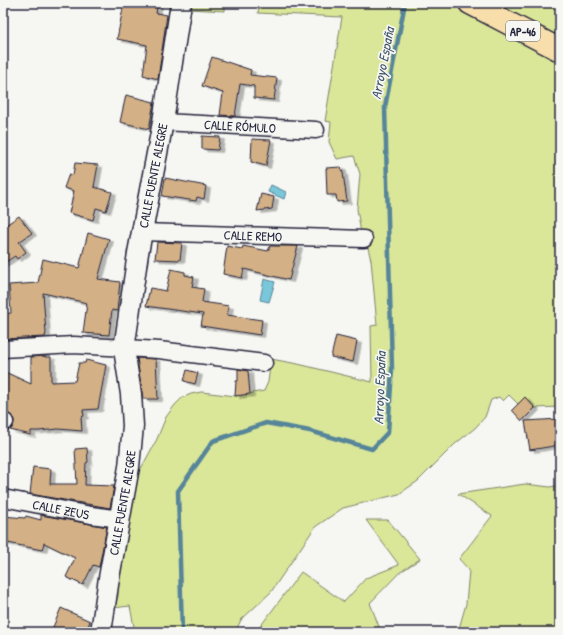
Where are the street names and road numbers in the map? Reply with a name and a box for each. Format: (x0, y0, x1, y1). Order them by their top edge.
road number: AP-46 (506, 21, 540, 41)
street label: CALLE RÓMULO (203, 115, 276, 137)
street label: CALLE FUENTE ALEGRE (134, 121, 172, 229)
street label: CALLE REMO (223, 226, 282, 245)
street label: CALLE FUENTE ALEGRE (104, 449, 140, 557)
street label: CALLE ZEUS (31, 495, 91, 523)

